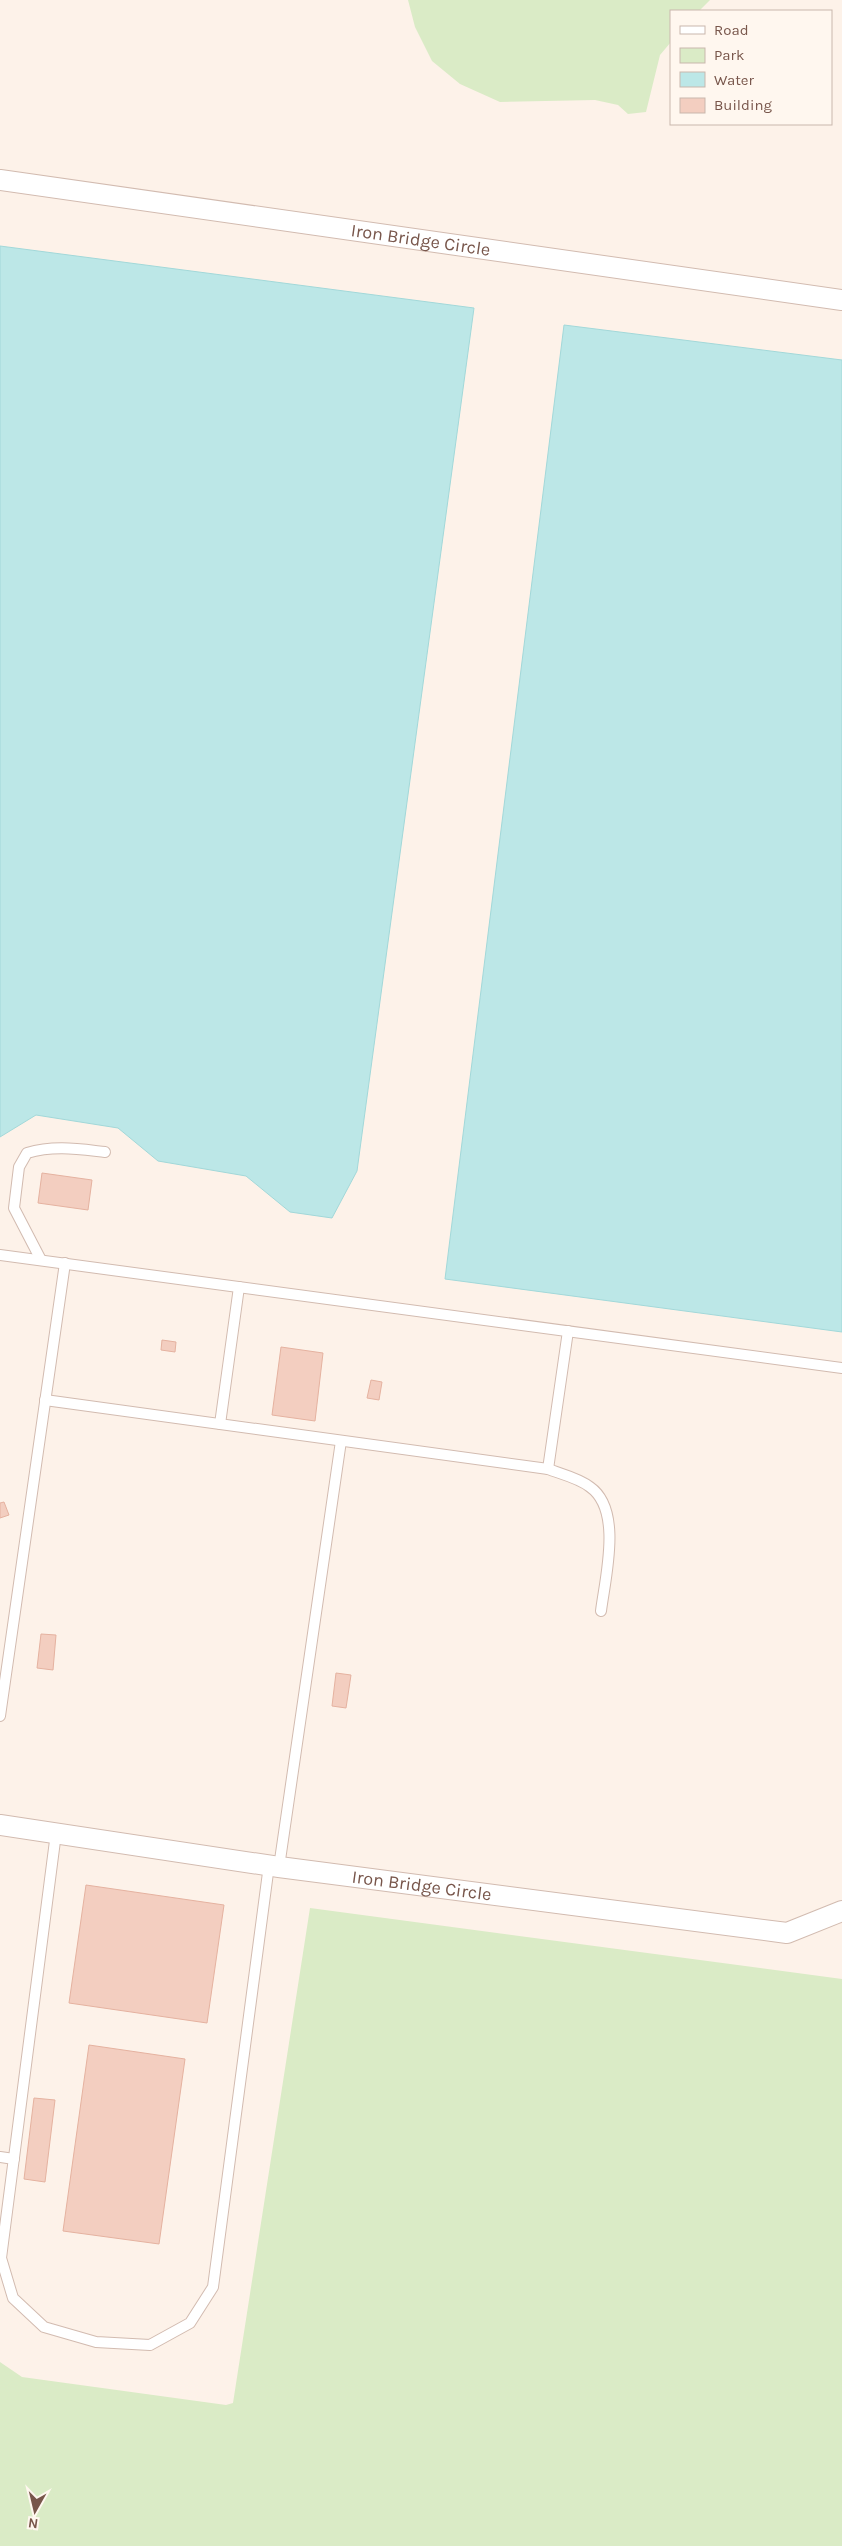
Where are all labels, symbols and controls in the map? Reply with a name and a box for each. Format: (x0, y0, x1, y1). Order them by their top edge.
legend (670, 10, 832, 125)
text: Road (714, 21, 749, 39)
text: Park (714, 46, 744, 64)
text: Water (714, 71, 755, 89)
text: Building (714, 96, 772, 114)
street label: Iron Bridge Circle (350, 219, 492, 261)
street label: Iron Bridge Circle (351, 1866, 493, 1905)
north arrow (10, 2486, 60, 2536)
text: N (27, 2514, 39, 2532)

